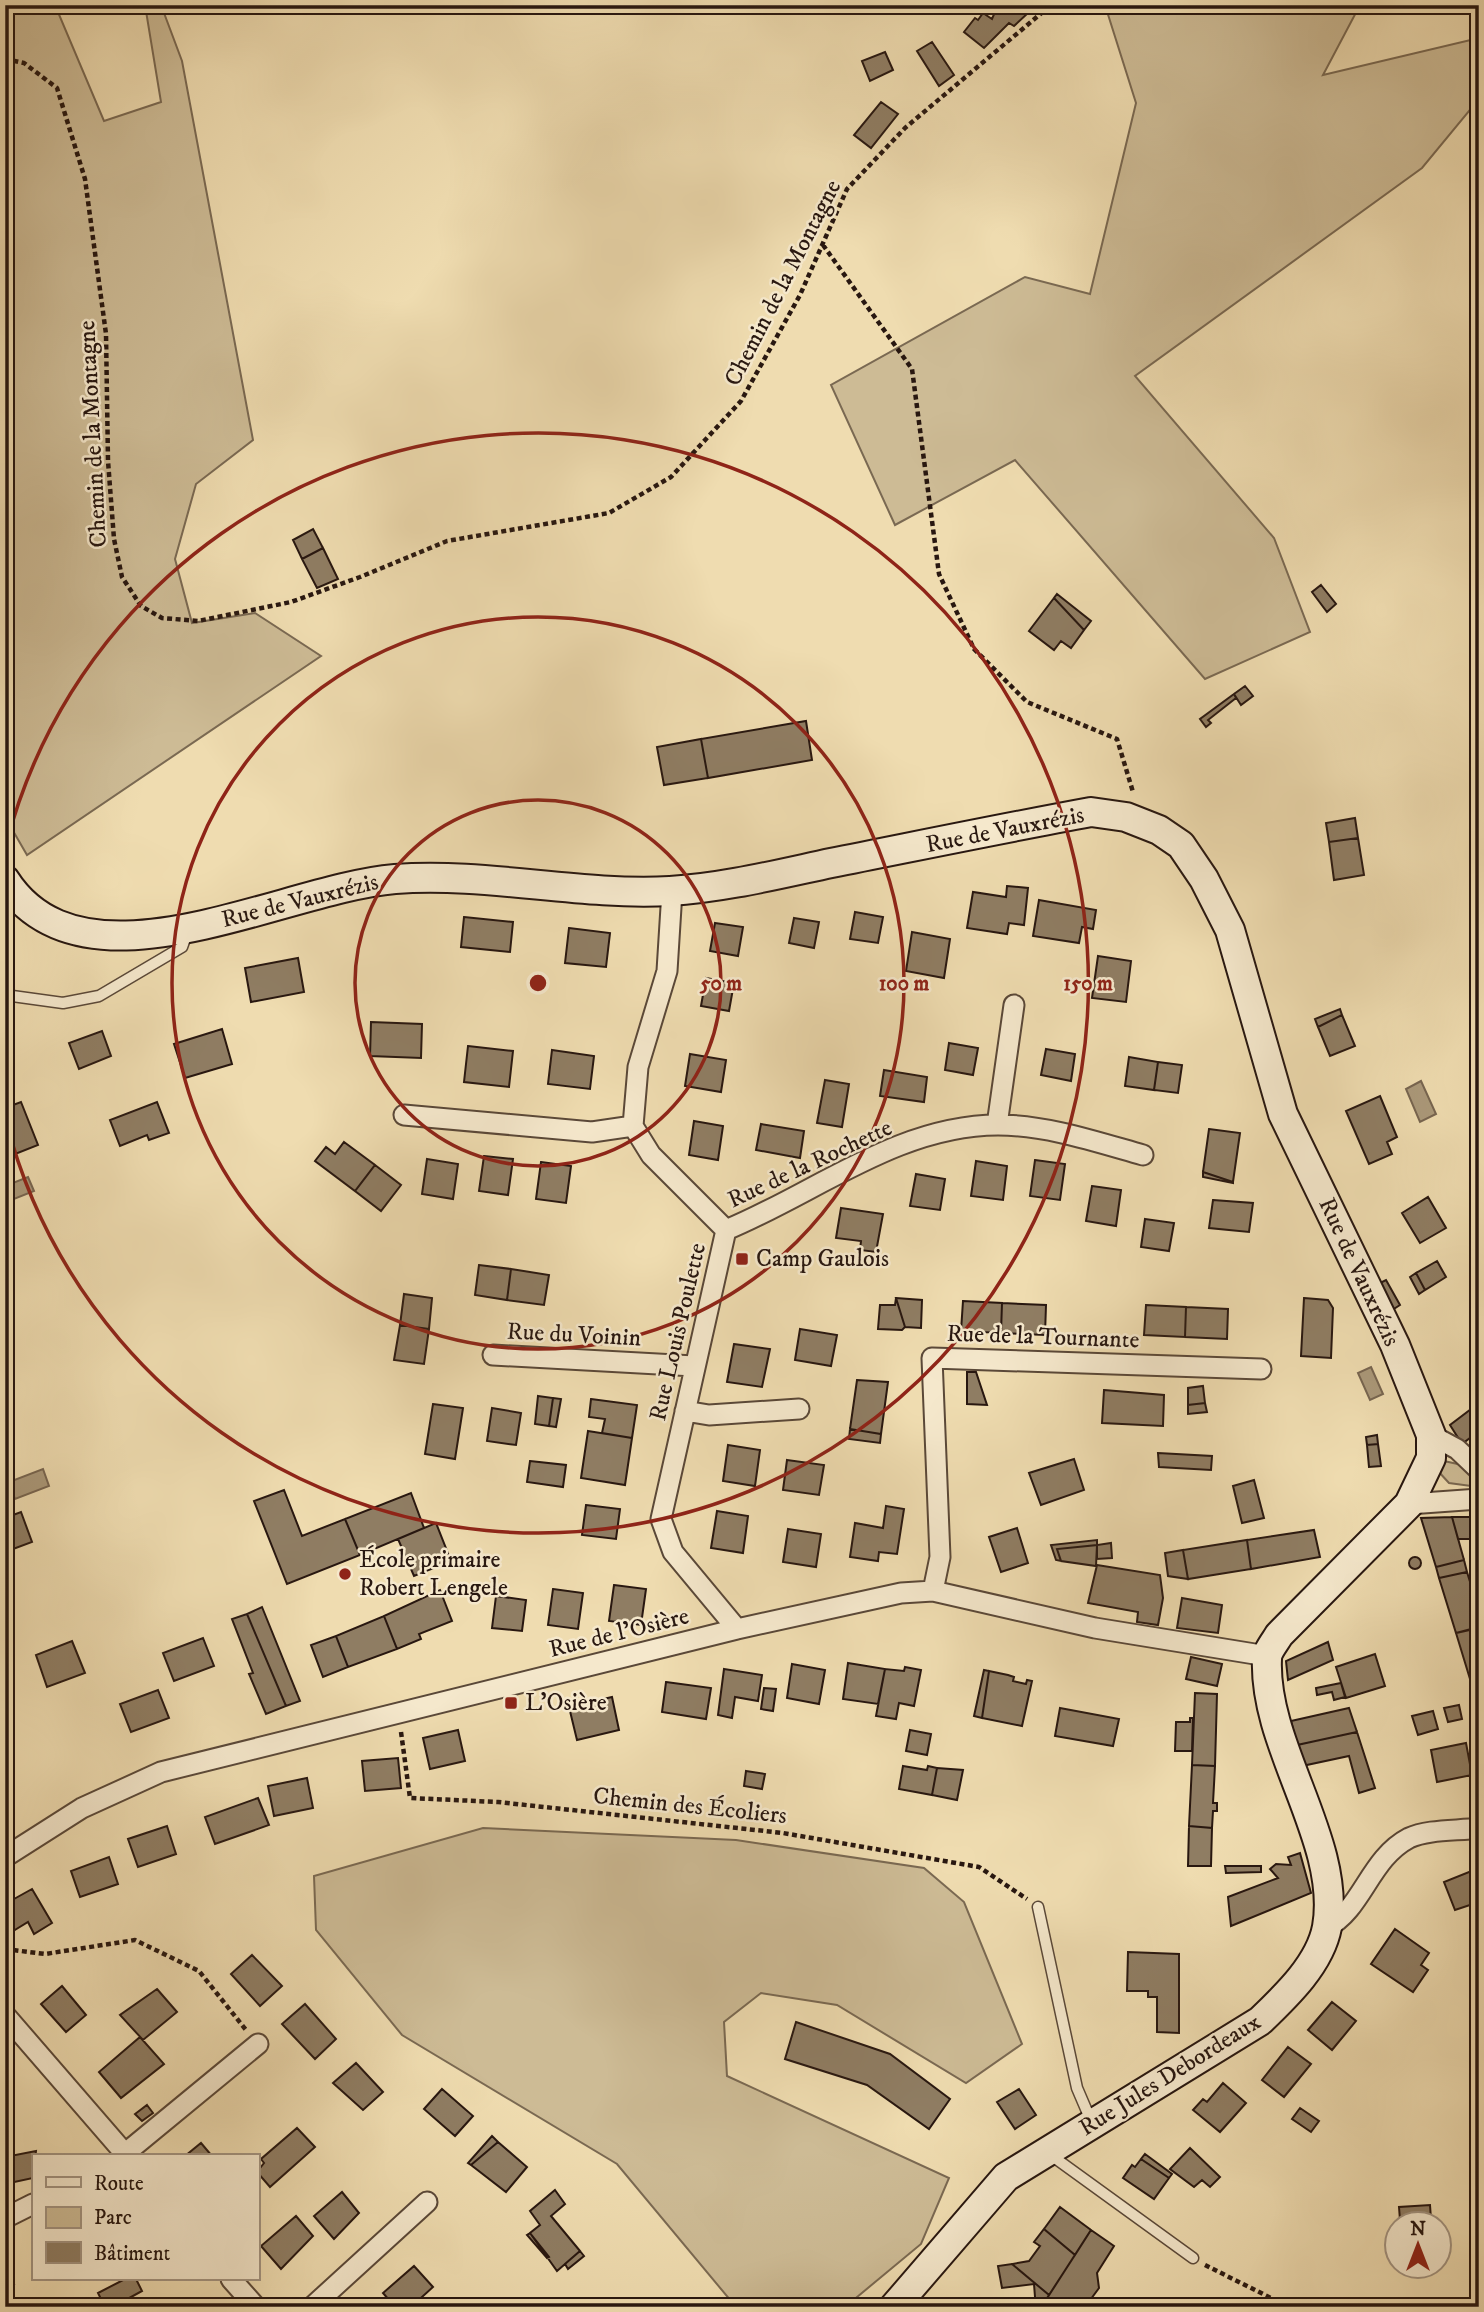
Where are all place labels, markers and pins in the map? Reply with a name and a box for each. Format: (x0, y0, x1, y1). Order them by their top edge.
centre of rings (526, 971, 550, 995)
place label: Camp Gaulois (756, 1244, 889, 1274)
marker: Camp Gaulois (734, 1251, 750, 1267)
place label: École primaire Robert Lengele (359, 1545, 508, 1603)
marker: École primaire Robert Lengele (337, 1566, 353, 1582)
place label: L'Osière (525, 1688, 607, 1718)
marker: L'Osière (503, 1695, 519, 1711)

